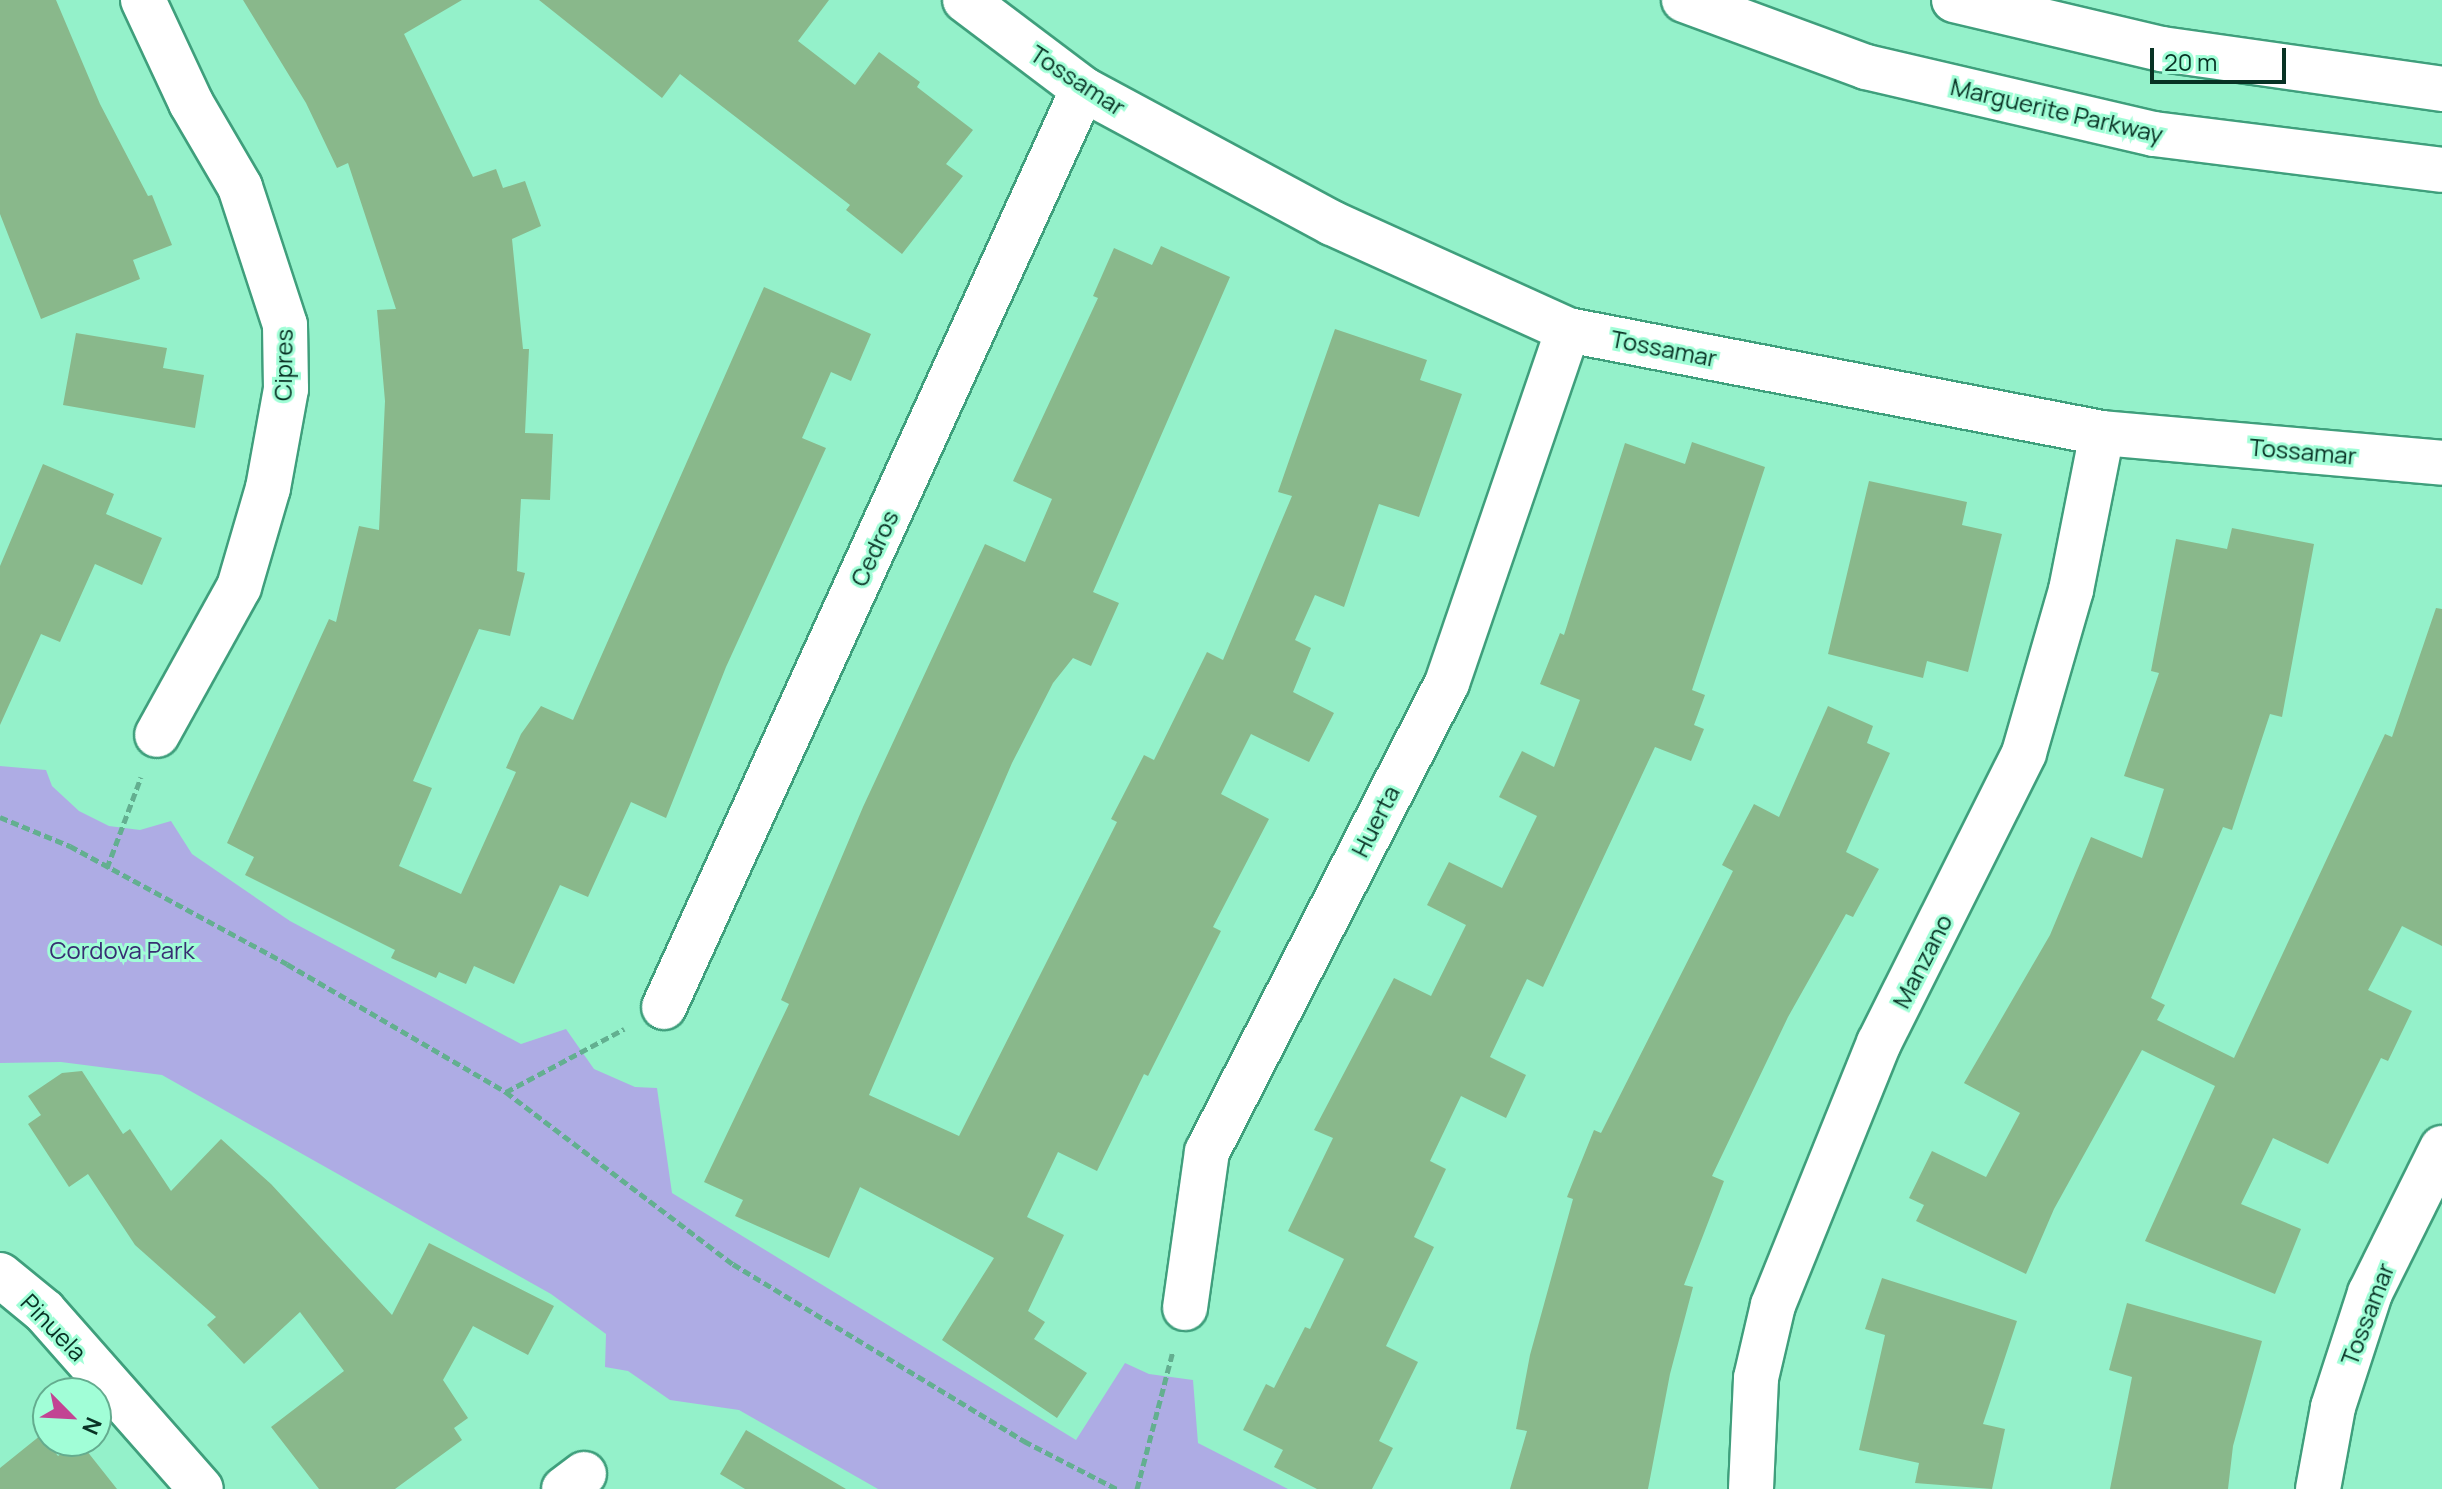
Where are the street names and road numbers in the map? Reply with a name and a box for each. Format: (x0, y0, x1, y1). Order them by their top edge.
street label: Tossamar (1025, 39, 1131, 121)
street label: Marguerite Parkway (1948, 72, 2166, 148)
street label: Tossamar (1609, 324, 1719, 372)
street label: Cipres (268, 329, 298, 401)
street label: Tossamar (2248, 432, 2358, 470)
street label: Cedros (844, 505, 904, 591)
street label: Huerta (1345, 780, 1405, 862)
street label: Manzano (1886, 909, 1958, 1013)
street label: Tossamar (2334, 1259, 2400, 1369)
street label: Pinuela (15, 1288, 93, 1366)

